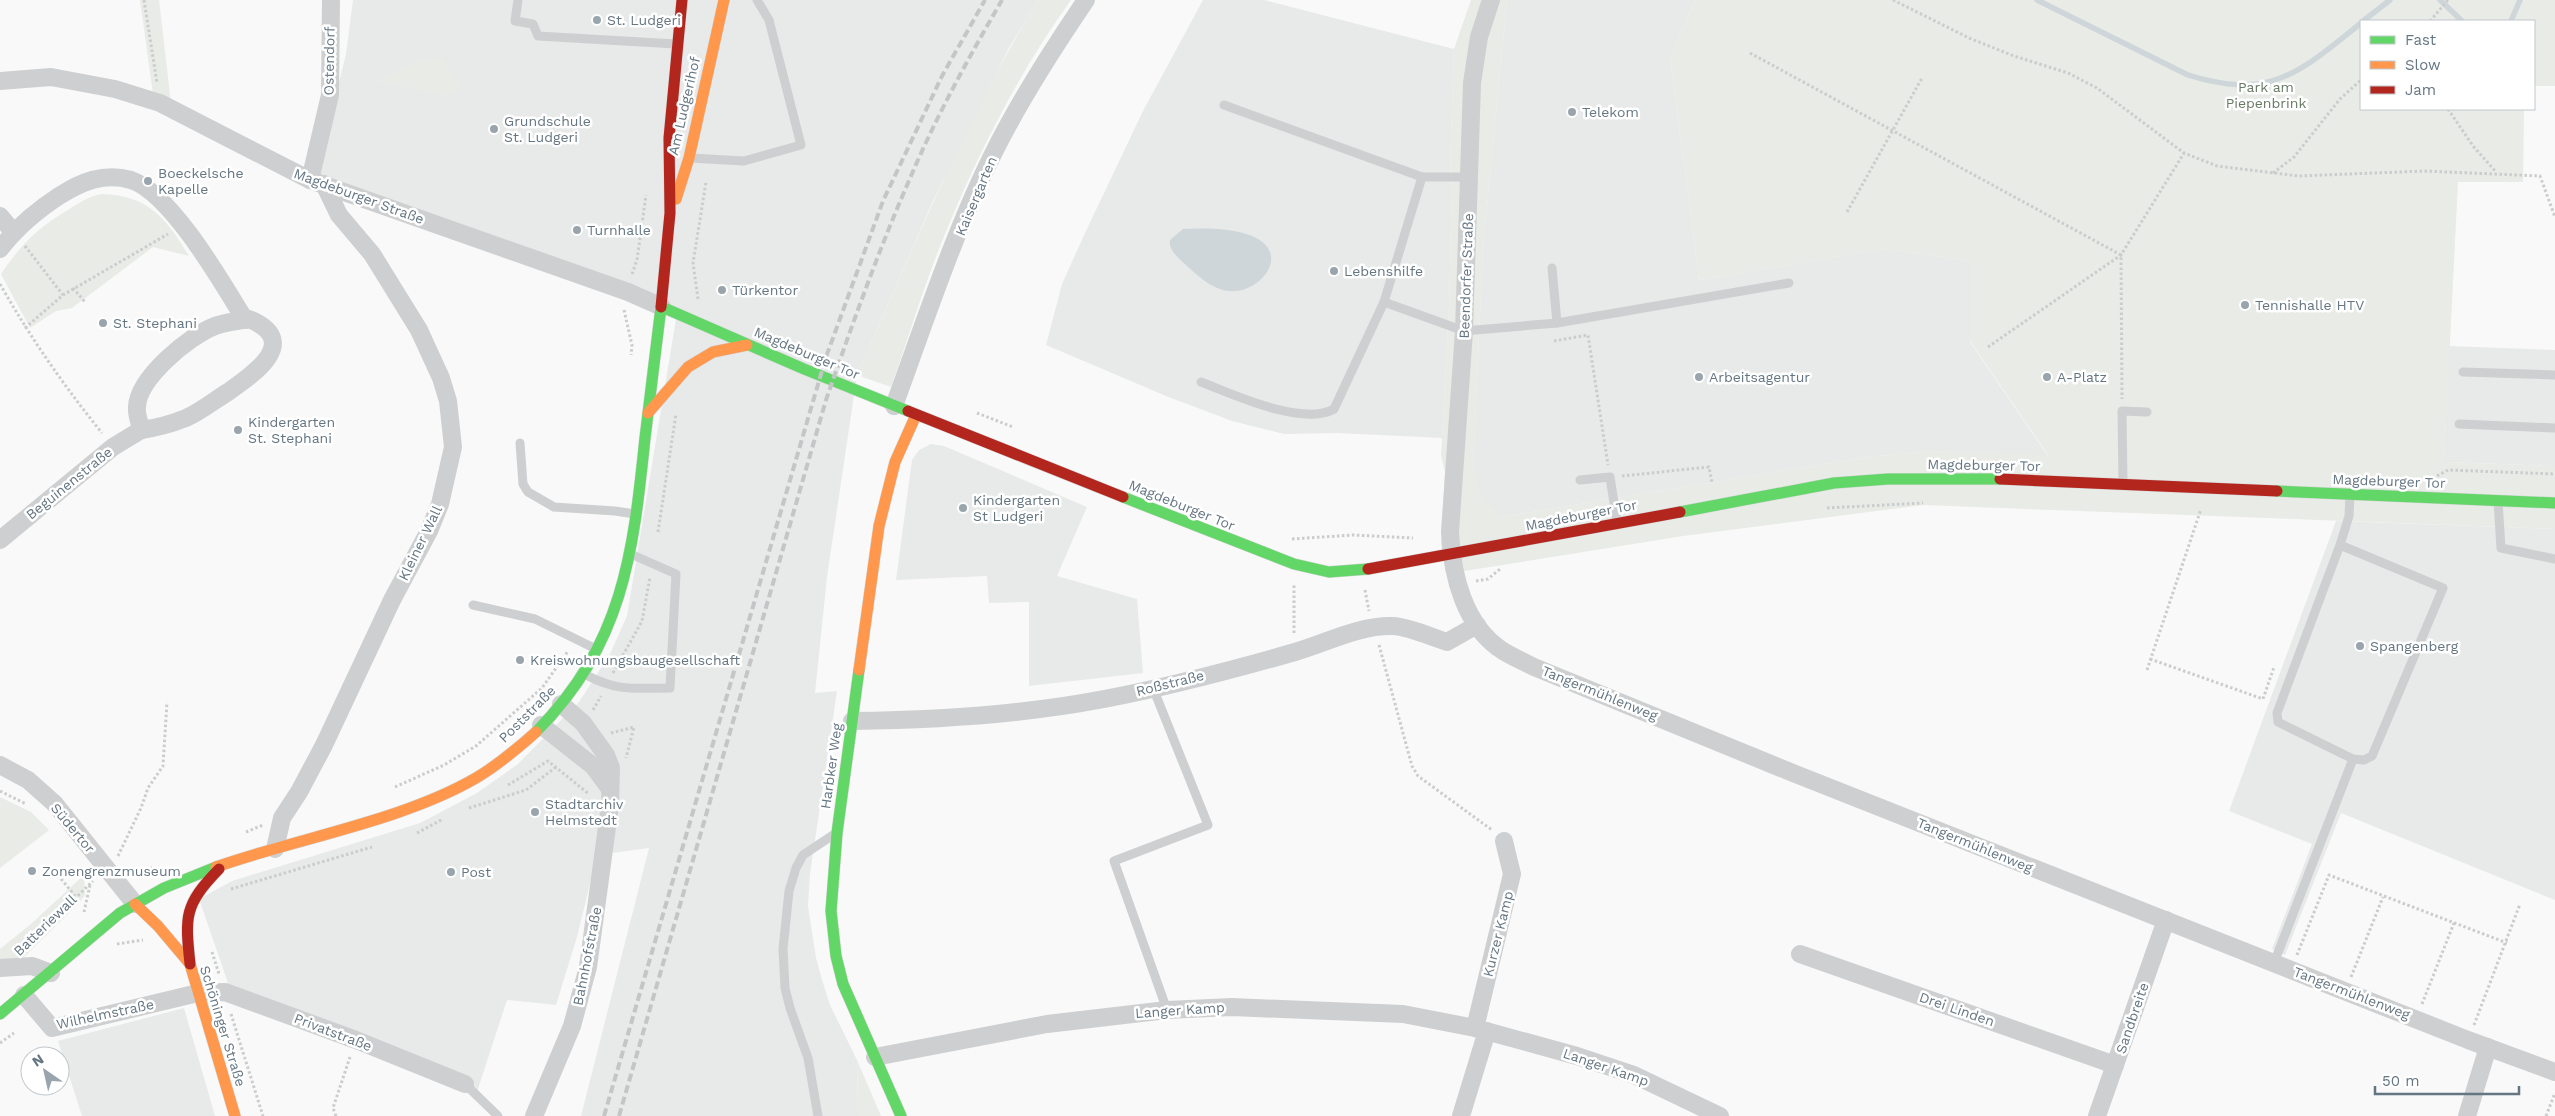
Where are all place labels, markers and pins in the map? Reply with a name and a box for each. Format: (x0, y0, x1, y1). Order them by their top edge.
place label: St. Ludgeri (607, 12, 681, 28)
marker: St. Ludgeri (591, 14, 603, 26)
place label: Telekom (1582, 104, 1639, 120)
marker: Telekom (1566, 106, 1578, 118)
place label: Grundschule St. Ludgeri (504, 113, 591, 145)
marker: Grundschule St. Ludgeri (488, 123, 500, 135)
place label: Boeckelsche Kapelle (158, 165, 243, 197)
marker: Boeckelsche Kapelle (142, 175, 154, 187)
place label: Turnhalle (587, 222, 651, 238)
marker: Turnhalle (571, 224, 583, 236)
place label: Lebenshilfe (1344, 263, 1423, 279)
marker: Lebenshilfe (1328, 265, 1340, 277)
place label: Türkentor (732, 282, 798, 298)
marker: Türkentor (716, 284, 728, 296)
place label: Tennishalle HTV (2255, 297, 2364, 313)
marker: Tennishalle HTV (2239, 299, 2251, 311)
place label: St. Stephani (113, 315, 197, 331)
marker: St. Stephani (97, 317, 109, 329)
place label: Arbeitsagentur (1709, 369, 1810, 385)
place label: A-Platz (2057, 369, 2107, 385)
marker: Arbeitsagentur (1693, 371, 1705, 383)
marker: A-Platz (2041, 371, 2053, 383)
place label: Kindergarten St. Stephani (248, 414, 335, 446)
marker: Kindergarten St. Stephani (232, 424, 244, 436)
place label: Kindergarten St Ludgeri (973, 492, 1060, 524)
marker: Kindergarten St Ludgeri (957, 502, 969, 514)
place label: Spangenberg (2370, 638, 2459, 654)
marker: Spangenberg (2354, 640, 2366, 652)
place label: Kreiswohnungsbaugesellschaft (530, 652, 740, 668)
marker: Kreiswohnungsbaugesellschaft (514, 654, 526, 666)
place label: Stadtarchiv Helmstedt (545, 796, 624, 828)
marker: Stadtarchiv Helmstedt (529, 806, 541, 818)
place label: Zonengrenzmuseum (42, 863, 181, 879)
place label: Post (461, 864, 491, 880)
marker: Zonengrenzmuseum (26, 865, 38, 877)
marker: Post (445, 866, 457, 878)

